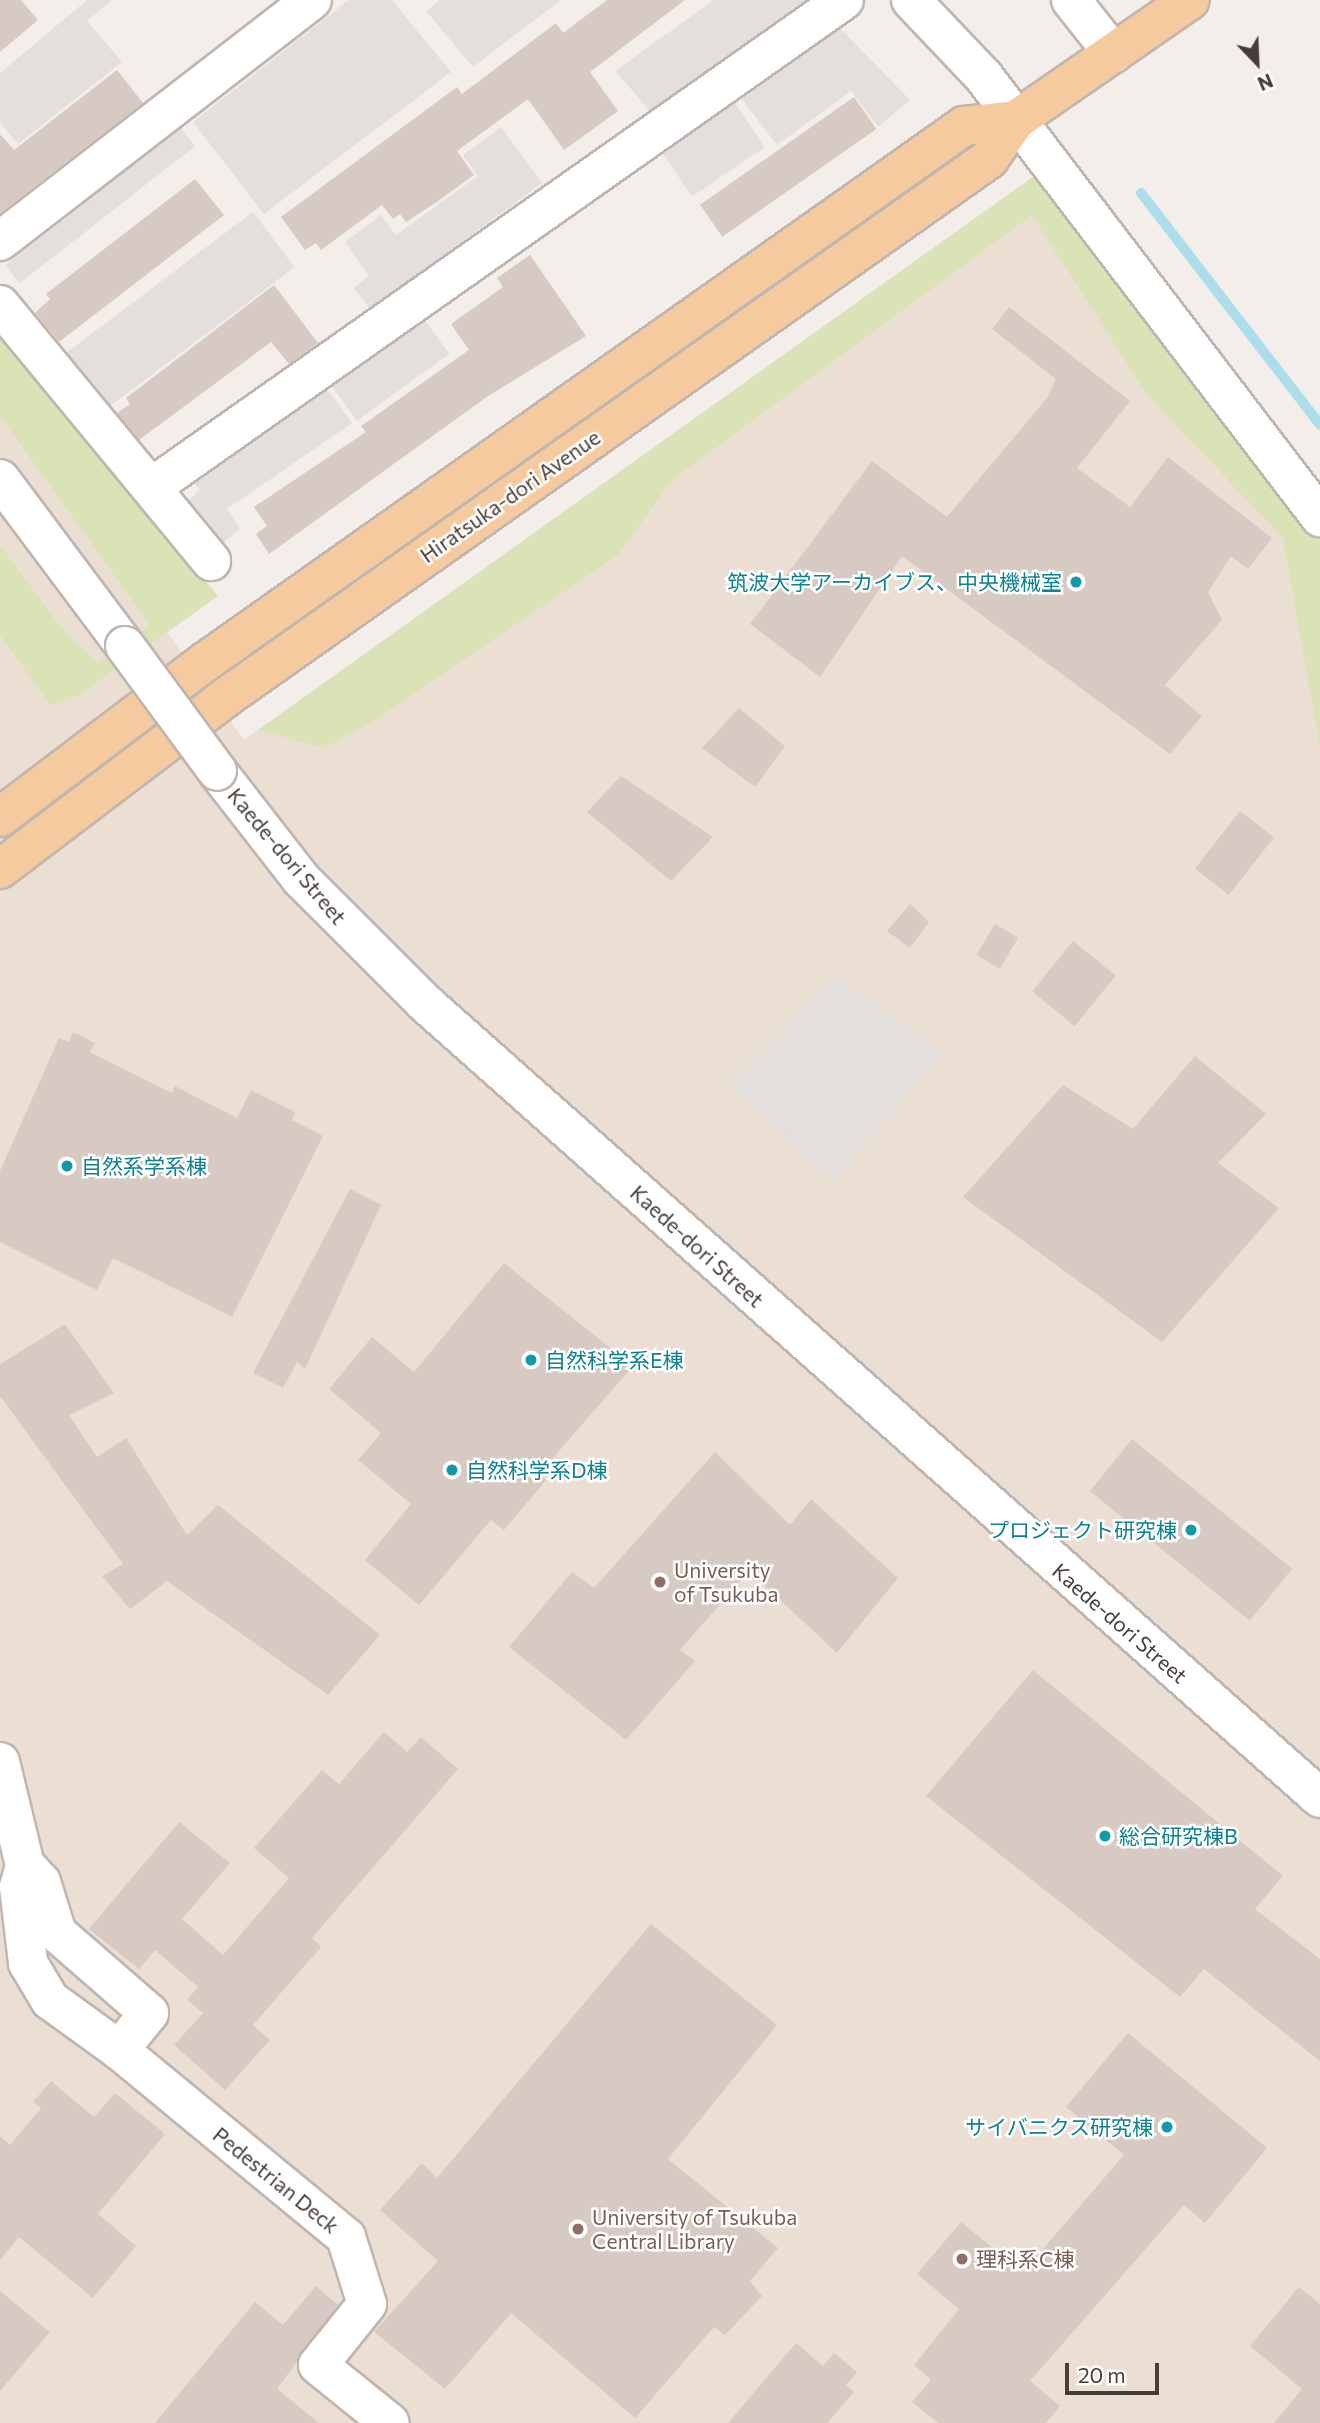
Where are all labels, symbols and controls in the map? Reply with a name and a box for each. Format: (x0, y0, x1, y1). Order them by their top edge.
north arrow (1222, 28, 1292, 98)
text: N (1254, 69, 1276, 96)
street label: Hiratsuka-dori Avenue (415, 424, 605, 568)
place label: 筑波大学アーカイブス、中央機械室 (727, 569, 1062, 595)
marker: 筑波大学アーカイブス、中央機械室 (1068, 574, 1084, 590)
street label: Kaede-dori Street (223, 783, 351, 929)
place label: 自然系学系棟 (81, 1153, 207, 1179)
marker: 自然系学系棟 (59, 1158, 75, 1174)
street label: Kaede-dori Street (625, 1180, 769, 1312)
place label: 自然科学系E棟 (545, 1347, 683, 1373)
marker: 自然科学系E棟 (523, 1352, 539, 1368)
place label: 自然科学系D棟 (466, 1457, 607, 1483)
marker: 自然科学系D棟 (444, 1462, 460, 1478)
place label: プロジェクト研究棟 (988, 1517, 1177, 1543)
marker: プロジェクト研究棟 (1183, 1522, 1199, 1538)
place label: University of Tsukuba (674, 1557, 778, 1607)
street label: Kaede-dori Street (1048, 1558, 1192, 1688)
marker: University of Tsukuba (652, 1574, 668, 1590)
place label: 総合研究棟B (1119, 1823, 1238, 1849)
marker: 総合研究棟B (1097, 1828, 1113, 1844)
place label: サイバニクス研究棟 (964, 2114, 1153, 2140)
marker: サイバニクス研究棟 (1159, 2119, 1175, 2135)
street label: Pedestrian Deck (208, 2122, 344, 2238)
place label: University of Tsukuba Central Library (592, 2204, 797, 2254)
marker: University of Tsukuba Central Library (570, 2221, 586, 2237)
place label: 理科系C棟 (976, 2246, 1074, 2272)
marker: 理科系C棟 (954, 2251, 970, 2267)
scale bar (1068, 2350, 1162, 2394)
text: 20 m (1078, 2362, 1126, 2387)

